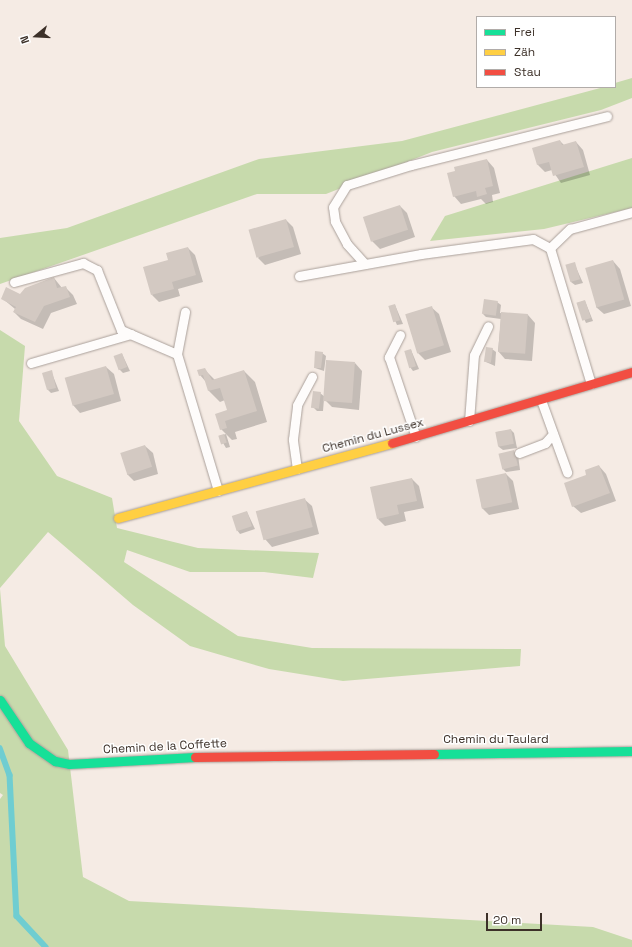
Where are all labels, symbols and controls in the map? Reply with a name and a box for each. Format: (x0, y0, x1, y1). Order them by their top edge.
north arrow (16, 16, 56, 56)
legend (476, 16, 616, 88)
text: Frei (514, 24, 535, 40)
text: N (17, 34, 32, 45)
text: Zäh (514, 44, 535, 60)
text: Stau (514, 64, 541, 80)
street label: Chemin du Lussex (321, 416, 425, 456)
street label: Chemin du Taulard (443, 733, 549, 747)
street label: Chemin de la Coffette (103, 737, 227, 757)
scale bar (488, 905, 544, 931)
text: 20 m (493, 912, 521, 928)

